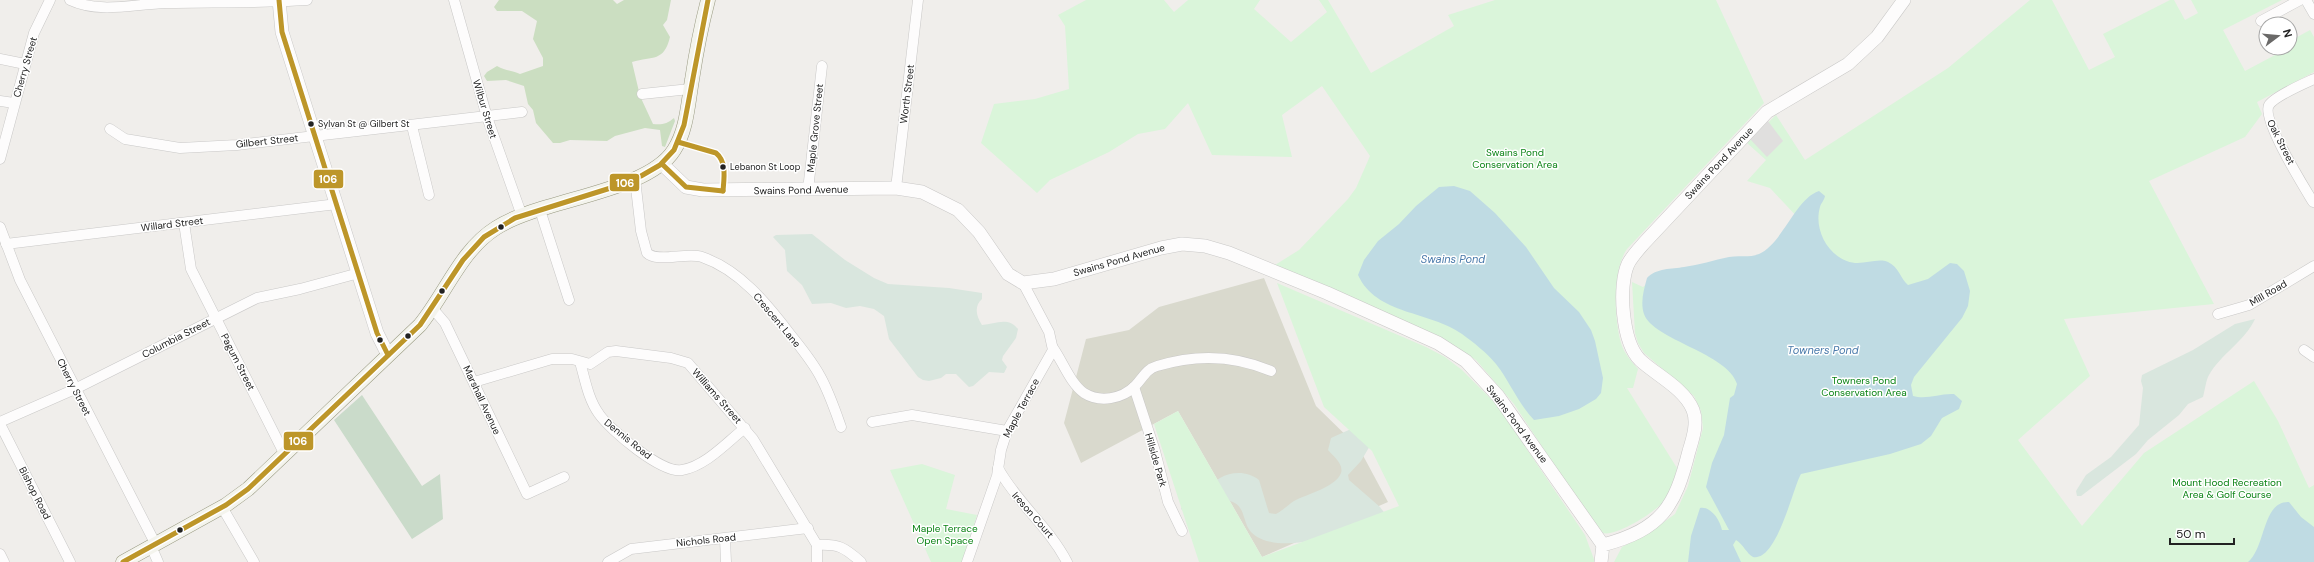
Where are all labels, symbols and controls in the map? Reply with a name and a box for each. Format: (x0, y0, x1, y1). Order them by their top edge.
north arrow (2258, 16, 2298, 56)
text: N (2280, 27, 2295, 39)
street label: Cherry Street (10, 35, 40, 99)
street label: Worth Street (897, 64, 917, 124)
street label: Wilbur Street (470, 78, 500, 140)
street label: Maple Grove Street (804, 83, 826, 173)
street label: Oak Street (2264, 117, 2298, 167)
place label: Sylvan St @ Gilbert St (318, 118, 410, 130)
marker: Sylvan St @ Gilbert St (306, 119, 316, 129)
street label: Swains Pond Avenue (1682, 124, 1756, 202)
street label: Gilbert Street (235, 131, 299, 151)
park label: Swains Pond Conservation Area (1472, 146, 1558, 171)
place label: Lebanon St Loop (730, 161, 801, 173)
marker: Lebanon St Loop (718, 162, 728, 172)
line badge: 106 (313, 169, 344, 189)
text: 106 (319, 172, 337, 186)
line badge: 106 (609, 173, 640, 192)
text: 106 (616, 176, 634, 190)
street label: Swains Pond Avenue (754, 183, 849, 197)
street label: Willard Street (140, 214, 204, 234)
unlabelled marker (496, 222, 506, 232)
street label: Swains Pond Avenue (1072, 241, 1167, 279)
water label: Swains Pond (1421, 252, 1485, 266)
street label: Mill Road (2247, 277, 2289, 309)
unlabelled marker (437, 286, 447, 296)
street label: Crescent Lane (750, 290, 804, 350)
street label: Columbia Street (140, 315, 212, 361)
street label: Pagum Street (218, 331, 258, 393)
unlabelled marker (403, 331, 413, 341)
unlabelled marker (375, 335, 385, 345)
water label: Towners Pond (1787, 343, 1859, 357)
street label: Cherry Street (54, 356, 94, 418)
street label: Marshall Avenue (460, 363, 504, 437)
street label: Williams Street (689, 366, 745, 426)
park label: Towners Pond Conservation Area (1821, 374, 1907, 399)
street label: Maple Terrace (1000, 376, 1042, 440)
street label: Swains Pond Avenue (1483, 382, 1551, 466)
street label: Dennis Road (602, 416, 654, 462)
line badge: 106 (283, 431, 314, 451)
street label: Hillside Park (1142, 432, 1170, 488)
text: 106 (289, 434, 307, 448)
street label: Bishop Road (16, 465, 54, 521)
park label: Mount Hood Recreation Area & Golf Course (2172, 476, 2282, 501)
street label: Ireson Court (1009, 489, 1057, 541)
scale bar (2170, 520, 2234, 546)
park label: Maple Terrace Open Space (912, 522, 978, 547)
unlabelled marker (175, 525, 185, 535)
text: 50 m (2176, 526, 2205, 542)
street label: Nichols Road (676, 530, 736, 550)

